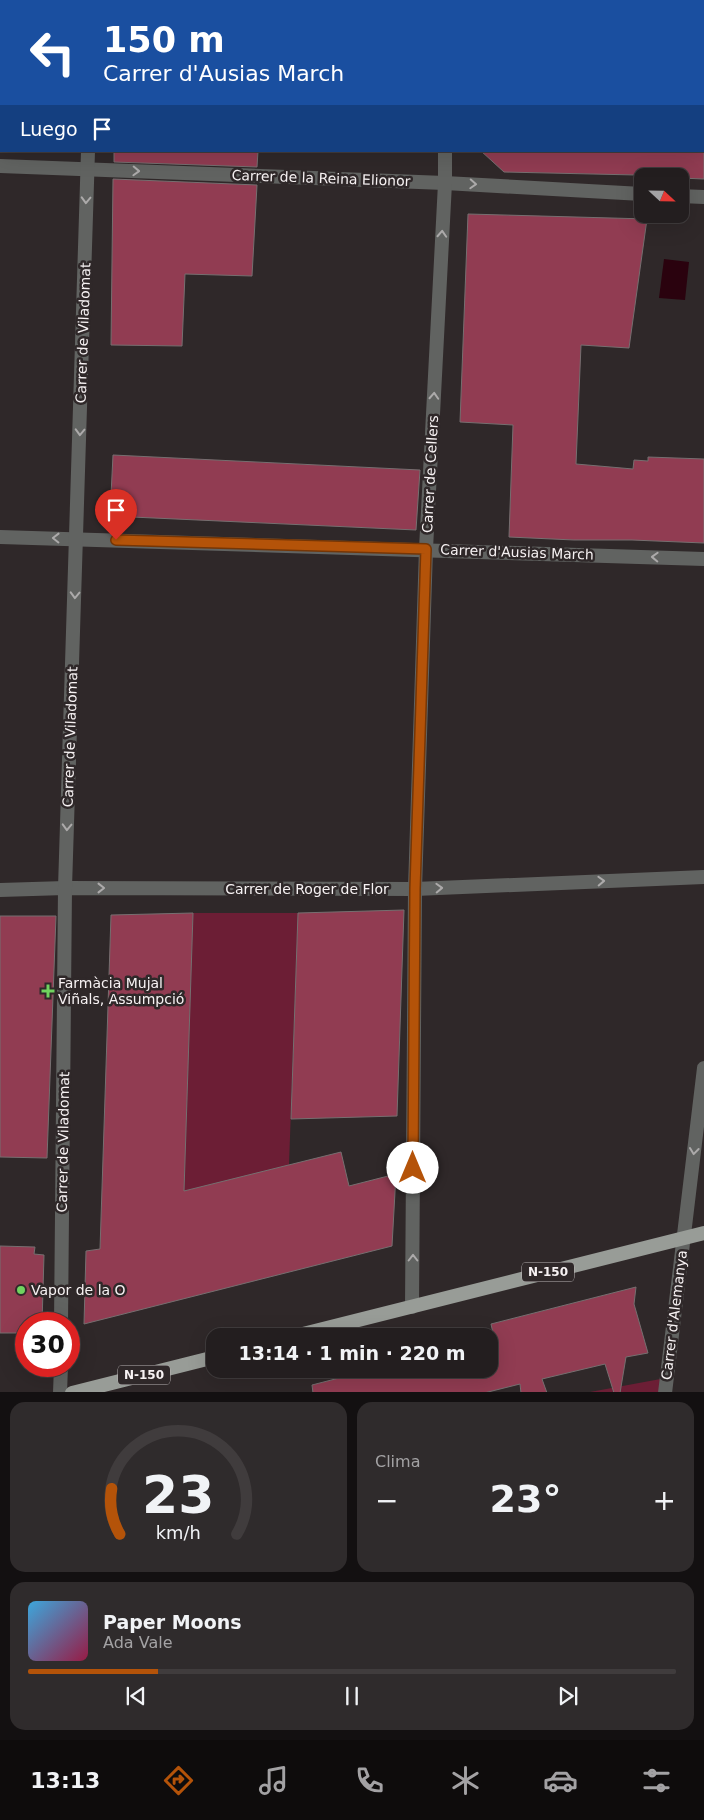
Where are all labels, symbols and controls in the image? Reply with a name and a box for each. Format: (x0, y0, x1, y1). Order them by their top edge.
icon: left (20, 20, 85, 85)
text: 150 m (103, 20, 225, 60)
text: Carrer d'Ausias March (103, 61, 344, 86)
icon: arrive (88, 115, 116, 143)
text: Luego (20, 118, 78, 140)
one-way arrow (132, 165, 140, 176)
street label: Carrer de la Reina Elionor (231, 167, 411, 189)
north arrow (634, 168, 689, 222)
map controls (634, 168, 689, 223)
one-way arrow (470, 179, 478, 190)
one-way arrow (81, 196, 92, 204)
one-way arrow (437, 229, 447, 237)
street label: Carrer de Viladomat (73, 262, 93, 404)
one-way arrow (428, 392, 439, 400)
street label: Carrer de Cellers (419, 415, 441, 533)
one-way arrow (75, 429, 85, 437)
pin (95, 489, 137, 540)
icon: arrive (102, 496, 130, 524)
one-way arrow (51, 533, 59, 543)
street label: Carrer d'Ausias March (440, 541, 594, 563)
one-way arrow (651, 552, 659, 562)
one-way arrow (70, 592, 80, 599)
street label: Carrer de Viladomat (60, 666, 80, 808)
one-way arrow (62, 823, 73, 831)
one-way arrow (597, 876, 605, 887)
street label: Carrer de Roger de Flor (225, 881, 389, 897)
one-way arrow (98, 883, 105, 893)
one-way arrow (435, 883, 443, 893)
place label: Farmàcia Mujal Viñals, Assumpció (58, 975, 184, 1007)
marker: Farmàcia Mujal Viñals, Assumpció (42, 985, 54, 997)
street label: Carrer de Viladomat (54, 1071, 72, 1213)
position arrow (386, 1141, 438, 1193)
one-way arrow (689, 1147, 700, 1155)
street label: Carrer d'Alemanya (658, 1249, 690, 1381)
one-way arrow (408, 1254, 418, 1262)
road number: N-150 (522, 1262, 574, 1282)
place label: Vapor de la O (31, 1282, 126, 1298)
marker: Vapor de la O (15, 1284, 27, 1296)
speed limit sign: 30 (15, 1312, 80, 1377)
text: 13:14 · 1 min · 220 m (238, 1342, 466, 1364)
road number: N-150 (118, 1366, 170, 1384)
text: Clima (375, 1452, 420, 1471)
text: 23 (142, 1465, 215, 1525)
text: 23° (490, 1477, 561, 1521)
text: − (375, 1484, 398, 1517)
text: + (653, 1484, 676, 1517)
text: km/h (156, 1522, 201, 1543)
text: Paper Moons (103, 1611, 242, 1633)
text: Ada Vale (103, 1633, 173, 1652)
icon: previous (122, 1682, 150, 1710)
icon: pause (338, 1682, 366, 1710)
icon: next (554, 1682, 582, 1710)
icon: directions (161, 1763, 196, 1798)
icon: music (256, 1763, 291, 1798)
icon: phone (352, 1763, 387, 1798)
icon: climate (448, 1763, 483, 1798)
icon: car (543, 1763, 578, 1798)
icon: filters (639, 1763, 674, 1798)
text: 13:13 (30, 1768, 100, 1793)

